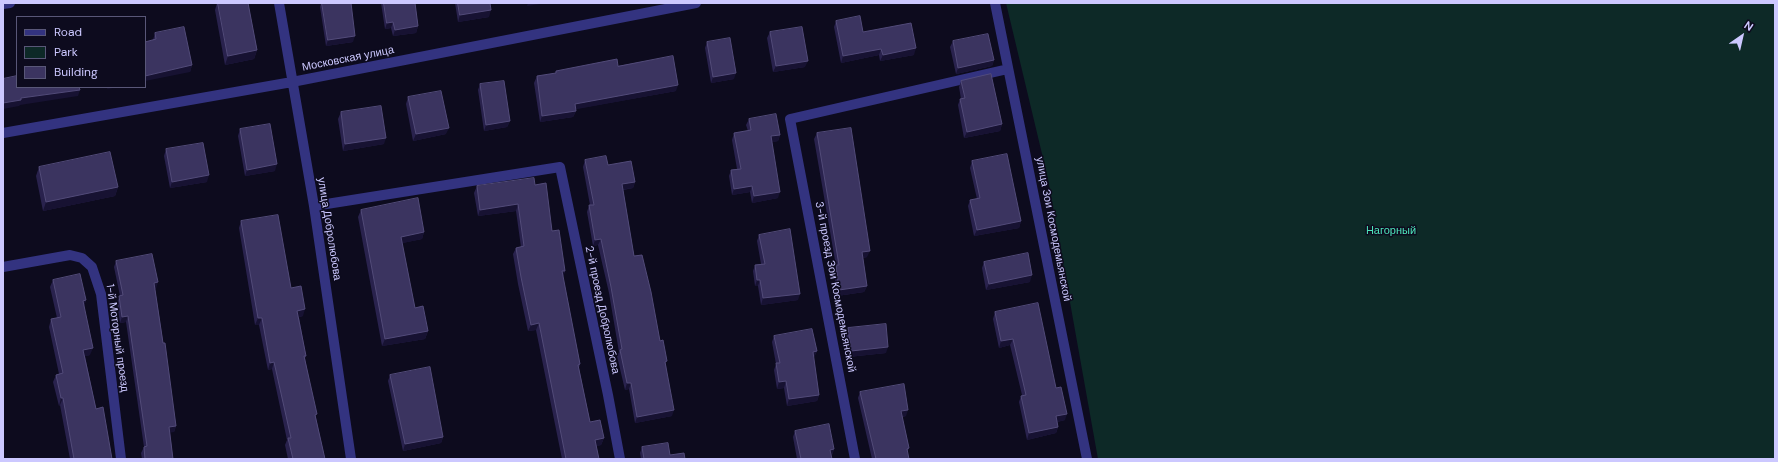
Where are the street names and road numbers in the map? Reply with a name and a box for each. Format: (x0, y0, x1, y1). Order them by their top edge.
street label: Московская улица (301, 44, 395, 74)
street label: улица Зои Космодемьянской (1032, 156, 1074, 302)
street label: улица Добролюбова (314, 177, 344, 281)
street label: 3-й проезд Зои Космодемьянской (812, 201, 858, 373)
street label: 2-й проезд Добролюбова (582, 245, 622, 375)
street label: 1-й Моторный проезд (103, 283, 131, 393)

